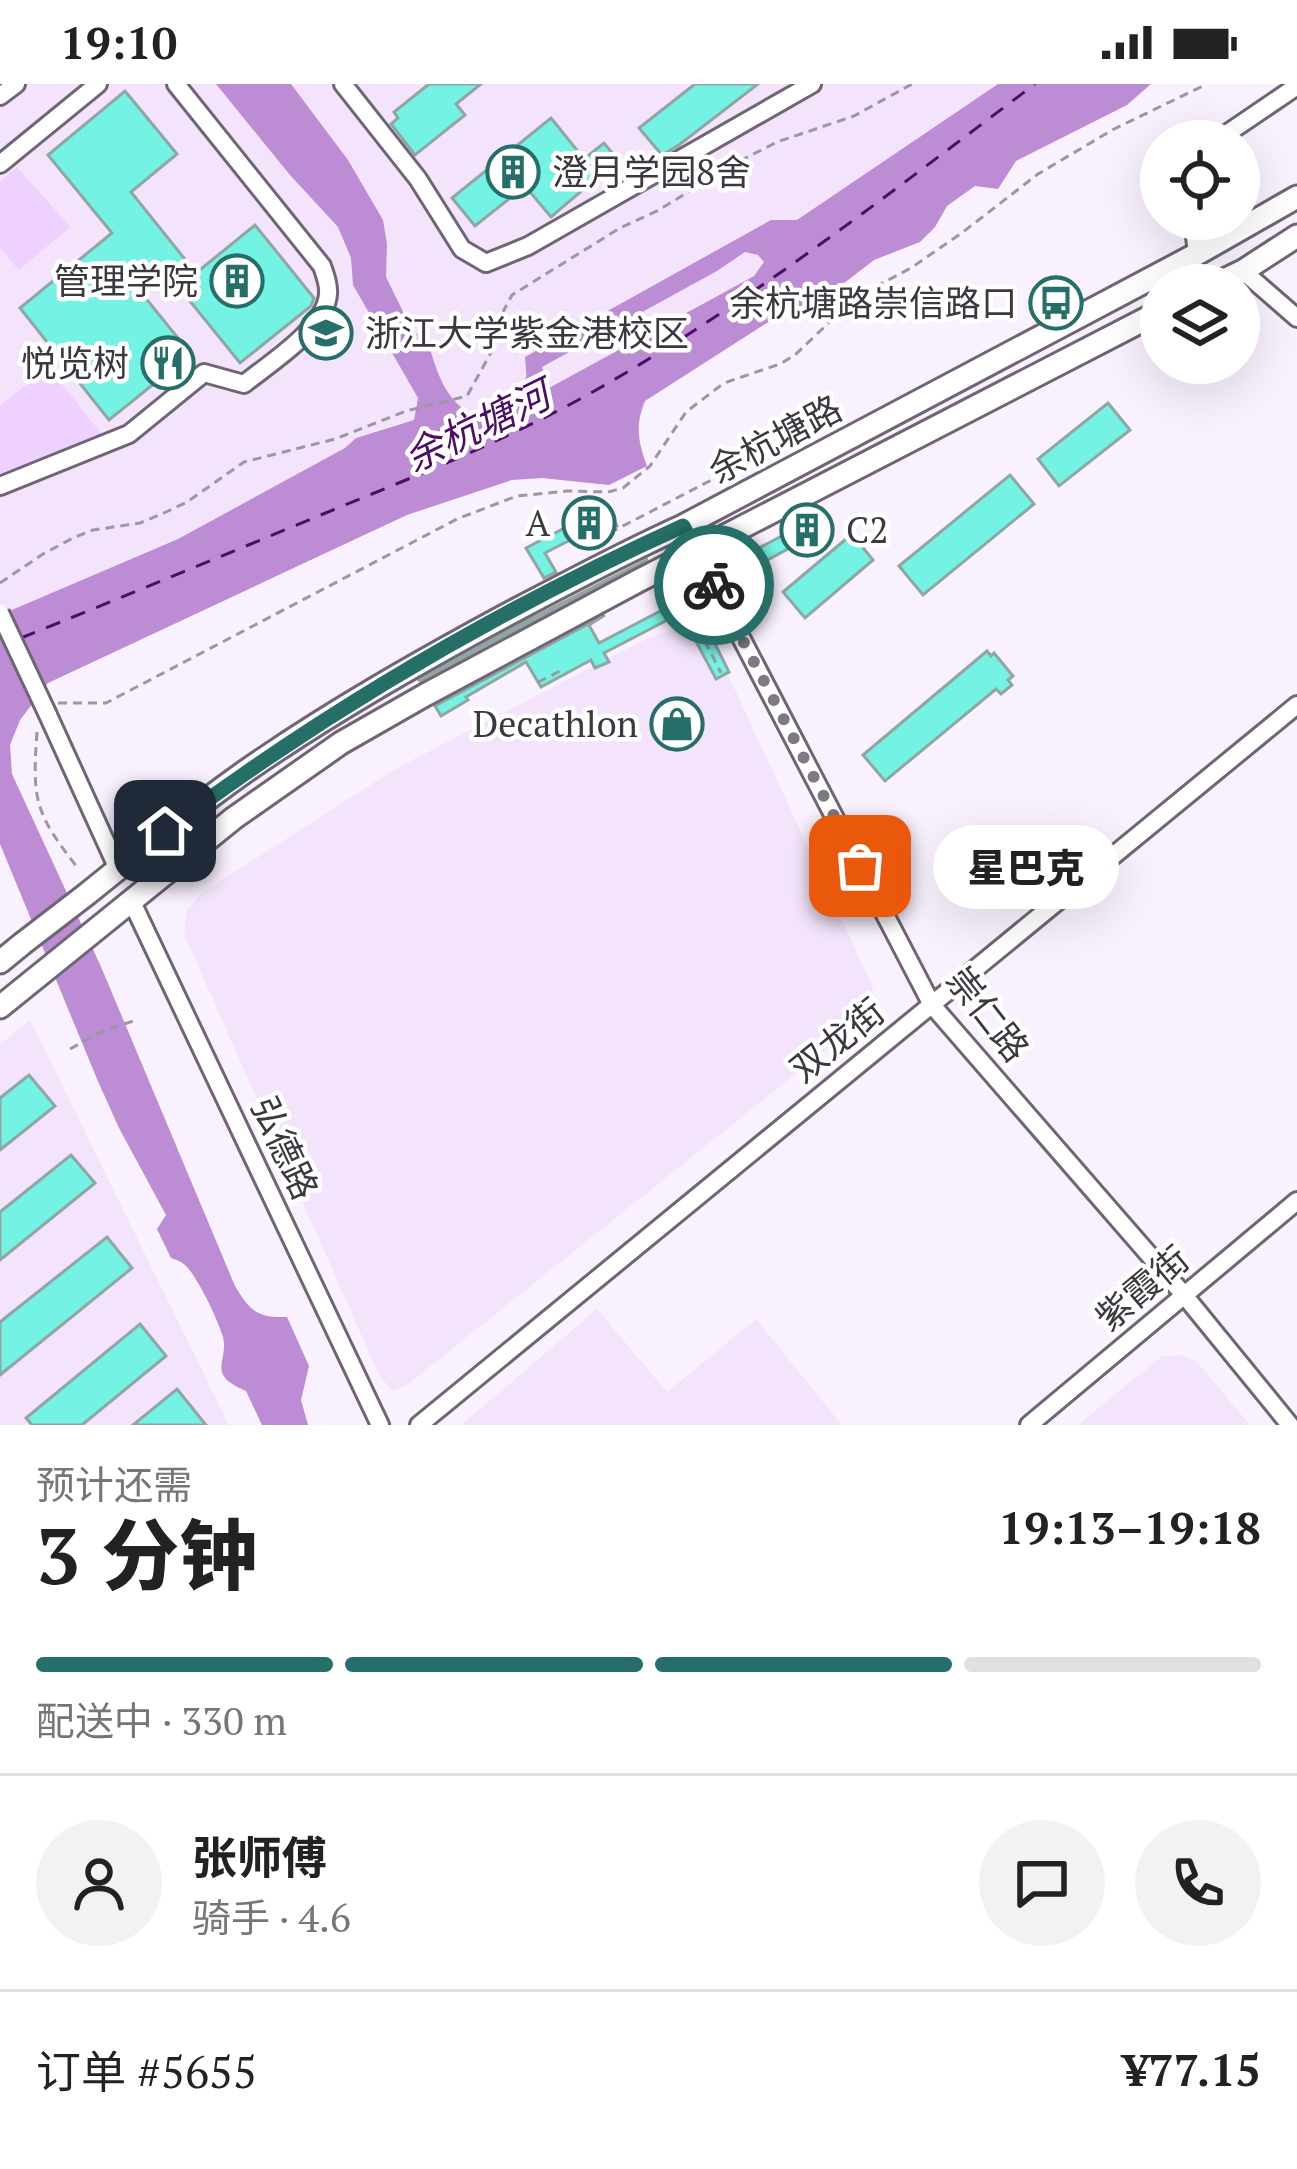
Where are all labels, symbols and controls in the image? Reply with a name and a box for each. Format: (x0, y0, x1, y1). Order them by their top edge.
text: 19:10 (60, 12, 177, 72)
map controls (1140, 120, 1260, 384)
button: locate (1140, 120, 1260, 240)
building icon: 澄月学园8舍 (485, 144, 541, 200)
place label: 澄月学园8舍 (552, 148, 751, 195)
building icon: 管理学院 (209, 253, 265, 309)
place label: 管理学院 (54, 257, 198, 304)
button: layers (1140, 264, 1260, 384)
bus stop icon: 余杭塘路崇信路口 (1028, 275, 1084, 331)
place label: 余杭塘路崇信路口 (729, 279, 1017, 326)
school or university icon: 浙江大学紫金港校区 (298, 305, 354, 361)
place label: 浙江大学紫金港校区 (365, 309, 689, 356)
restaurant icon: 悦览树 (140, 335, 196, 391)
place label: 悦览树 (21, 339, 129, 386)
water label: 余杭塘河 (395, 364, 564, 483)
street label: 余杭塘路 (700, 384, 849, 493)
building icon: A (561, 495, 617, 551)
place label: A (525, 499, 550, 546)
building icon: C2 (779, 502, 835, 558)
place label: C2 (846, 506, 888, 553)
courier (654, 525, 774, 645)
icon: bike (681, 552, 747, 618)
shop icon: Decathlon (649, 696, 705, 752)
place label: Decathlon (473, 700, 638, 747)
pin (114, 780, 216, 882)
icon: home (132, 798, 198, 864)
pin (809, 815, 911, 917)
callout: 星巴克 (932, 824, 1118, 908)
icon: bag (827, 833, 893, 899)
text: 星巴克 (967, 841, 1085, 893)
street label: 崇仁路 (937, 957, 1040, 1071)
street label: 双龙街 (780, 987, 893, 1092)
street label: 弘德路 (241, 1089, 330, 1207)
street label: 紫霞街 (1085, 1235, 1198, 1340)
text: 预计还需 (36, 1458, 192, 1510)
text: 19:13–19:18 (999, 1497, 1261, 1557)
text: 3 分钟 (36, 1503, 257, 1606)
text: 配送中 · 330 m (36, 1694, 287, 1746)
button: person (36, 1820, 162, 1946)
button: chat (979, 1820, 1105, 1946)
button: phone (1135, 1820, 1261, 1946)
text: 张师傅 (192, 1827, 327, 1887)
text: 骑手 · 4.6 (192, 1891, 351, 1943)
text: ¥77.15 (1123, 2039, 1261, 2099)
text: 订单 #5655 (36, 2041, 257, 2101)

